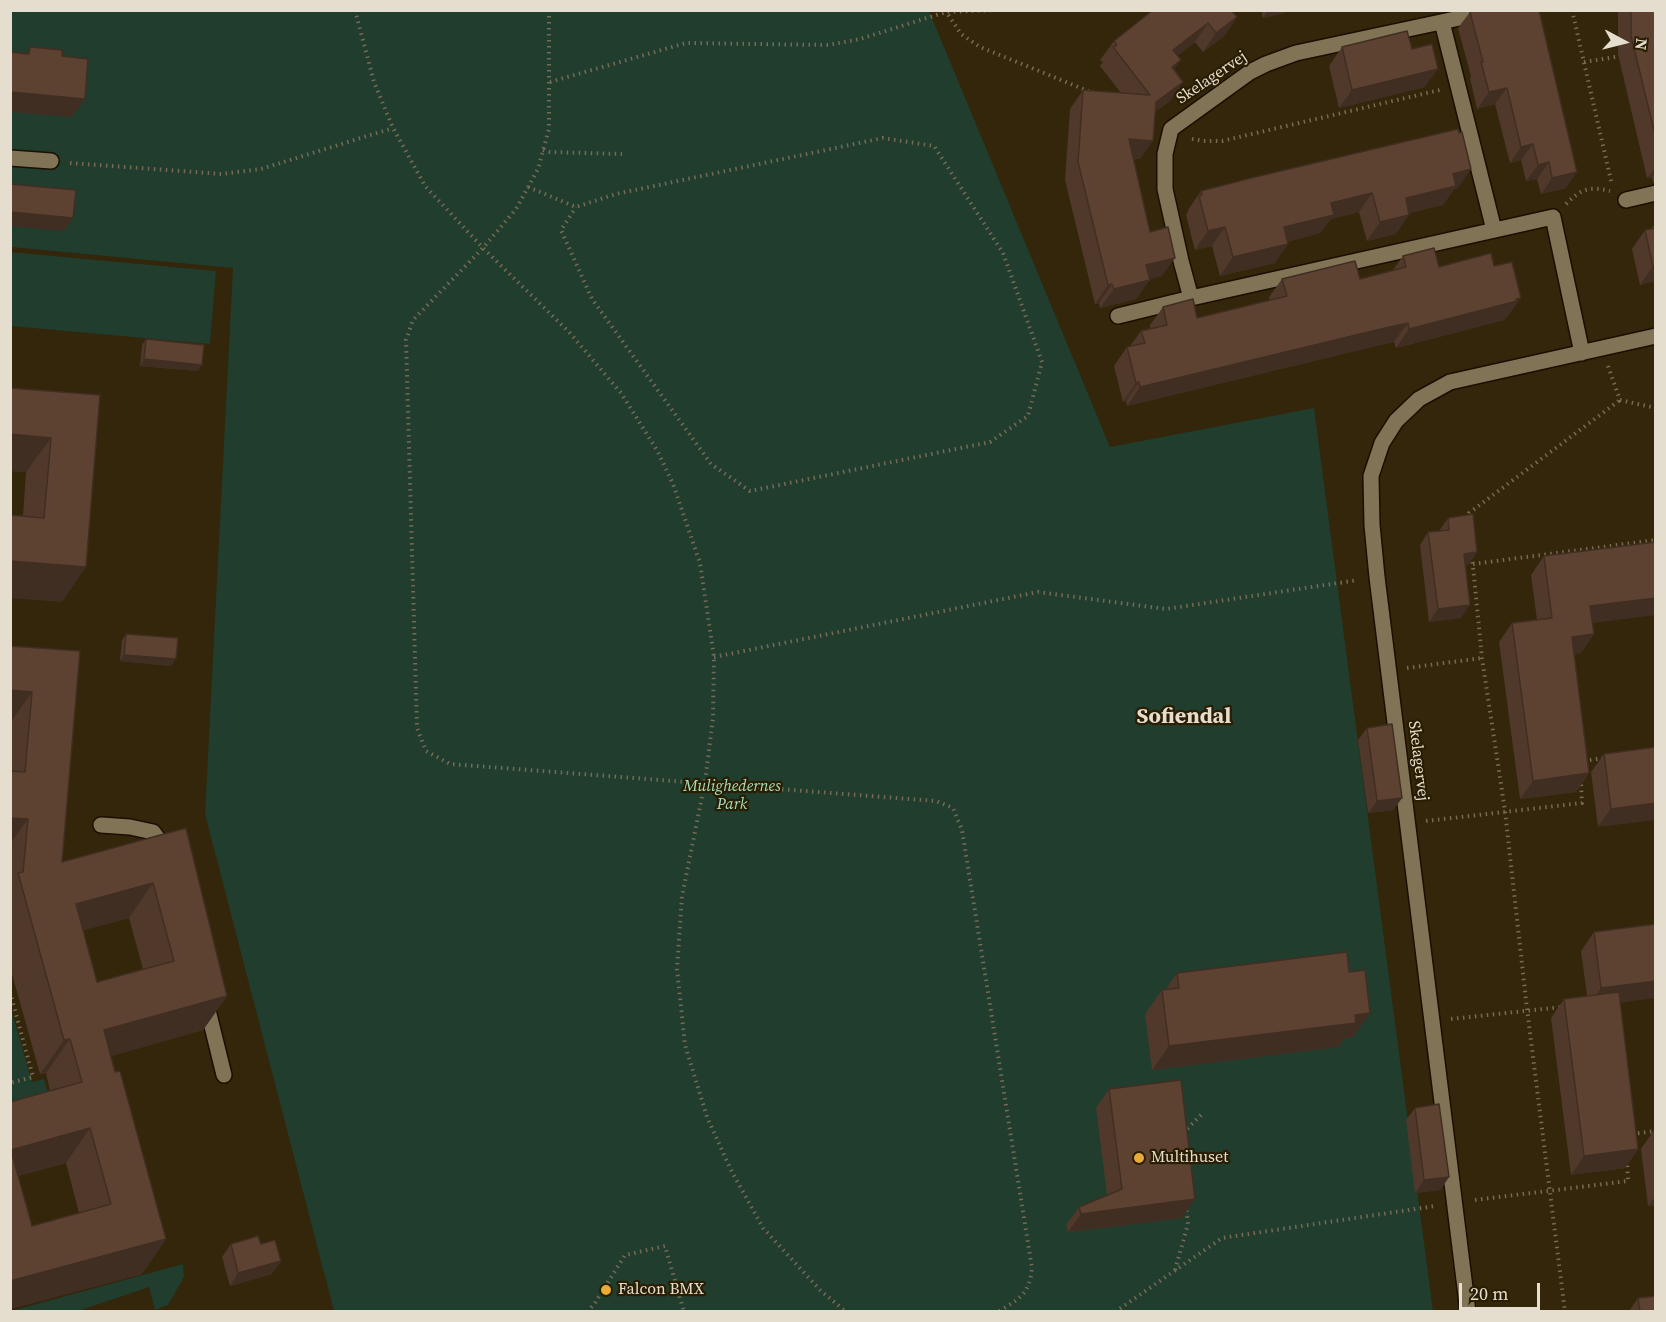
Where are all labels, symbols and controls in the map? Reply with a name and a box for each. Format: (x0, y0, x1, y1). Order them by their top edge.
north arrow (1594, 12, 1654, 72)
text: N (1630, 37, 1653, 51)
street label: Skelagervej (1173, 47, 1251, 109)
district label: Sofiendal (1137, 704, 1231, 730)
street label: Skelagervej (1404, 720, 1432, 802)
park label: Mulighedernes Park (683, 777, 781, 815)
place label: Multihuset (1151, 1148, 1228, 1168)
marker: Multihuset (1132, 1151, 1146, 1165)
scale bar (1462, 1271, 1543, 1309)
place label: Falcon BMX (618, 1280, 704, 1300)
text: 20 m (1470, 1281, 1508, 1306)
marker: Falcon BMX (599, 1283, 613, 1297)

